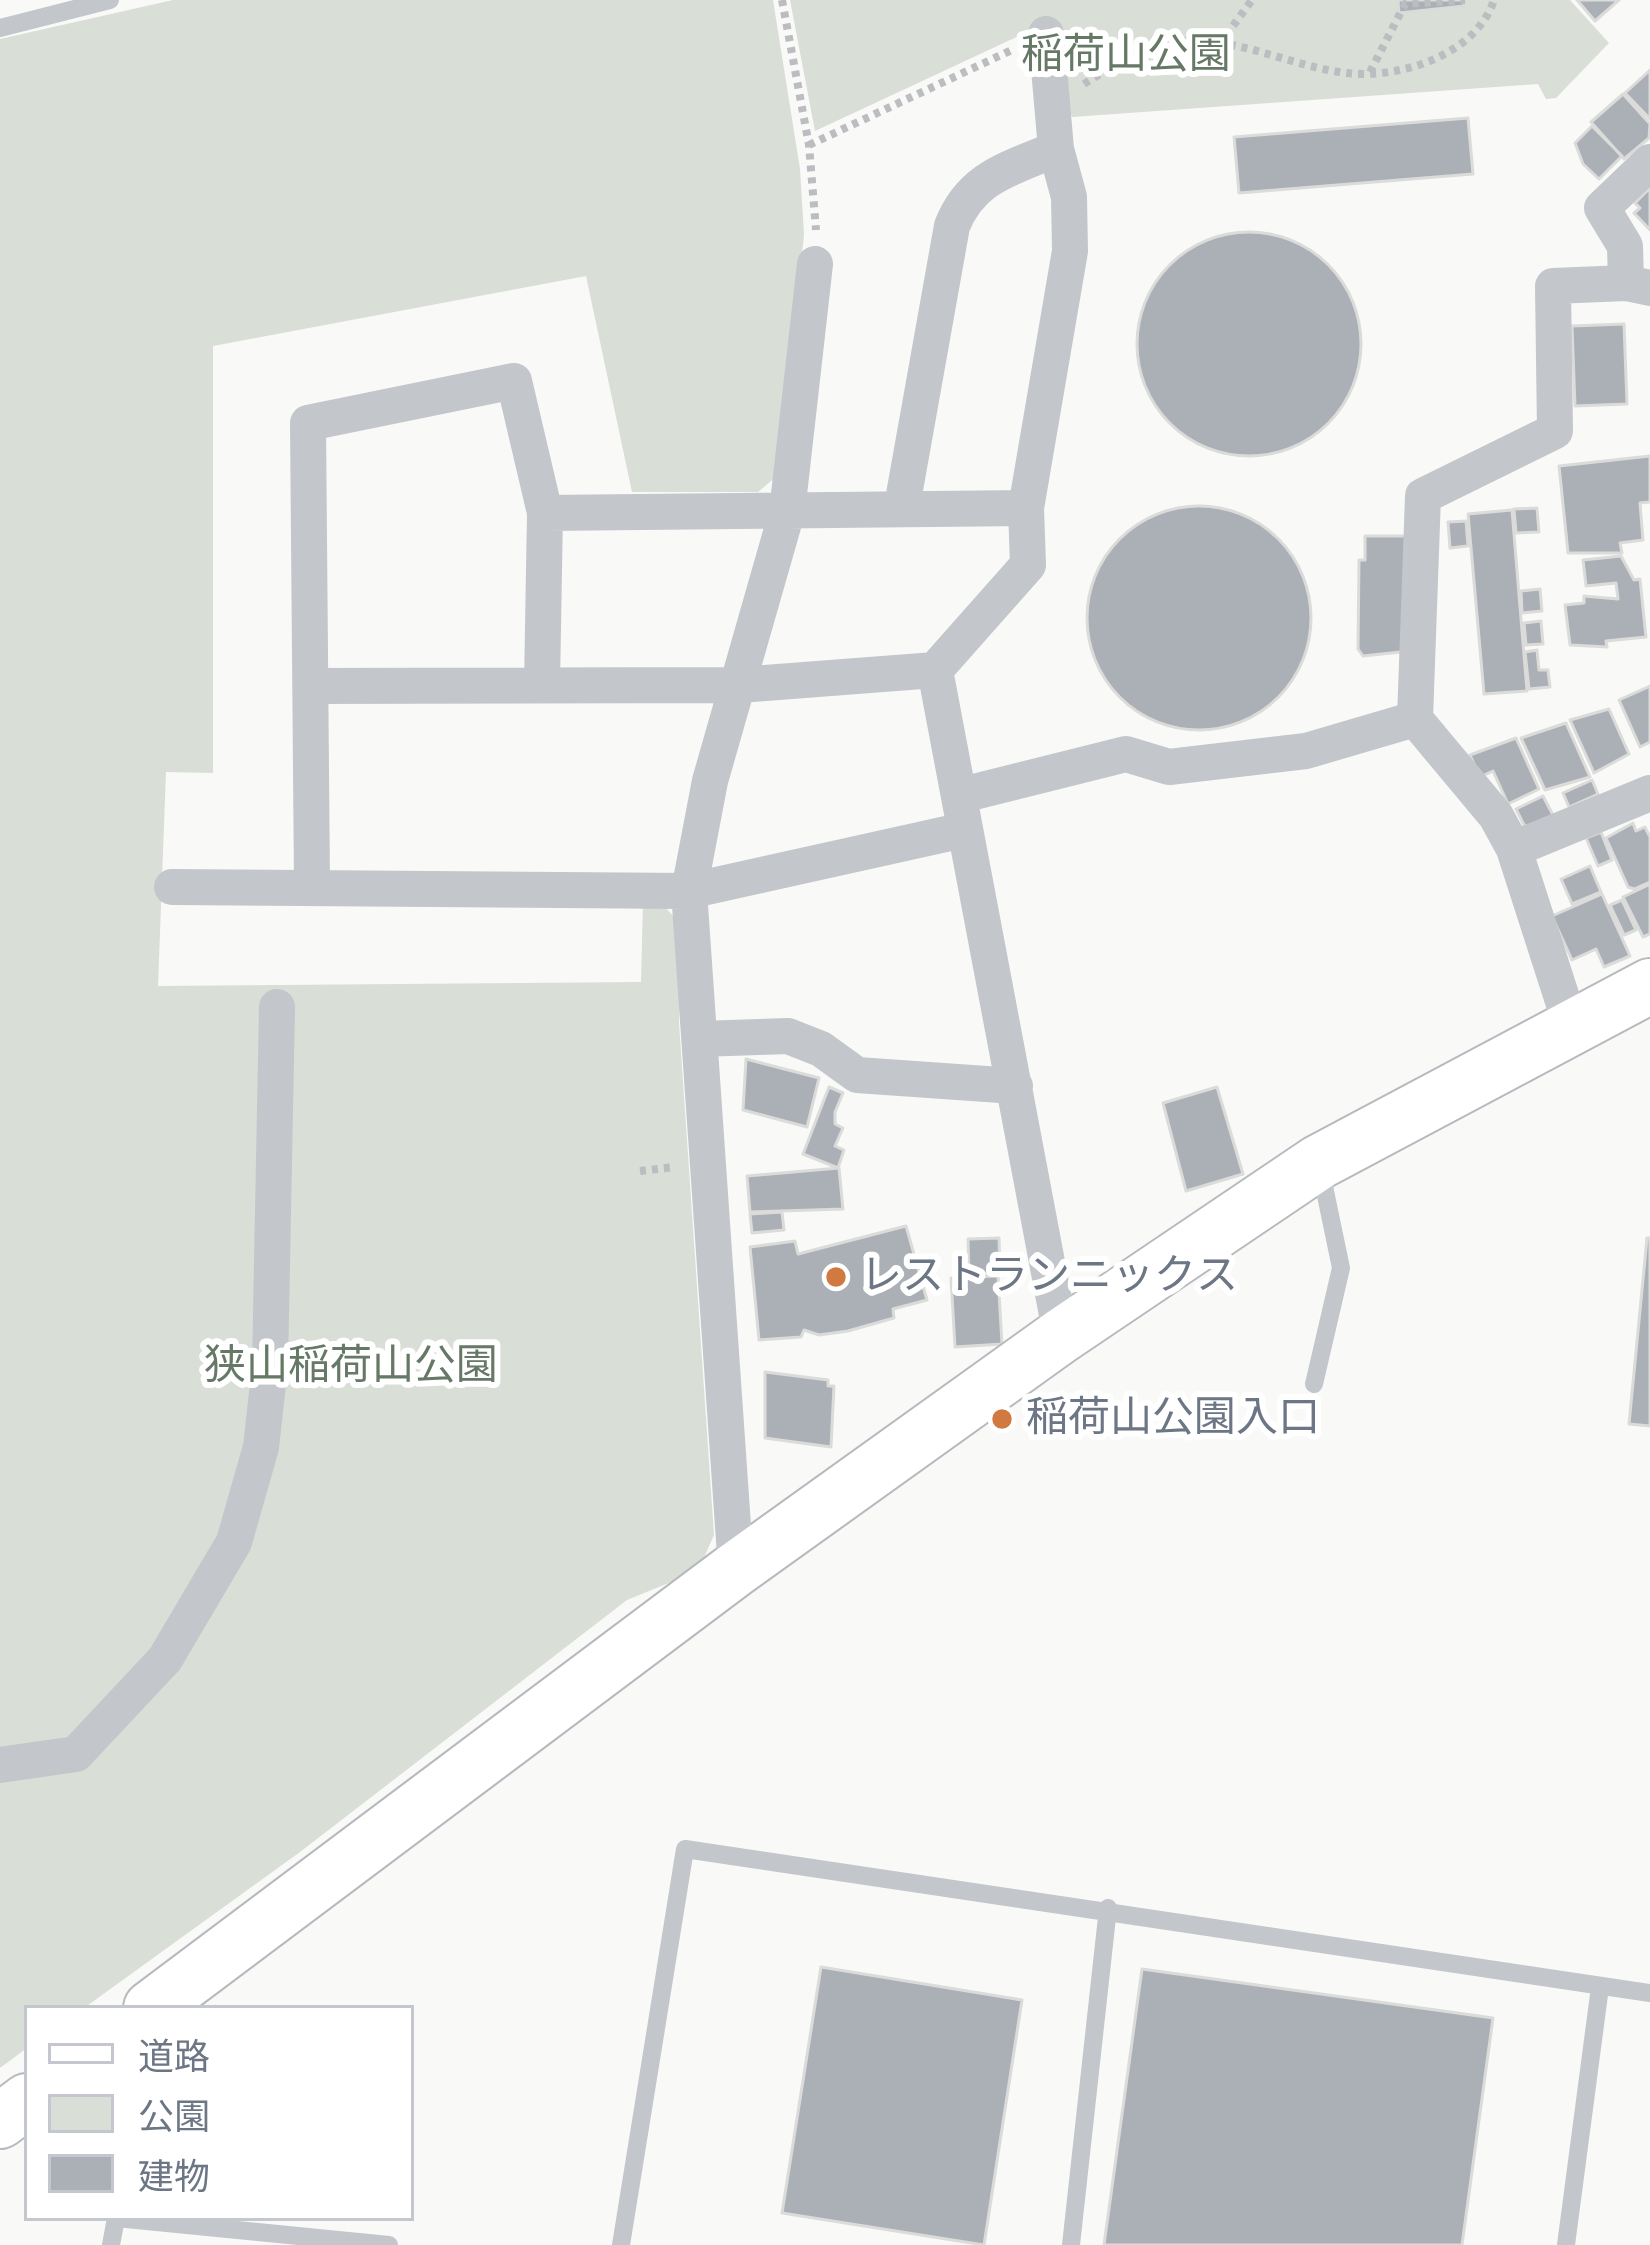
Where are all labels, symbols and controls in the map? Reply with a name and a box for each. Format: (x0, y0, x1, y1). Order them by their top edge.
park label: 稲荷山公園 (1021, 31, 1231, 81)
place label: レストランニックス (860, 1252, 1238, 1302)
marker: レストランニックス (823, 1264, 849, 1290)
park label: 狭山稲荷山公園 (204, 1342, 498, 1392)
place label: 稲荷山公園入口 (1026, 1394, 1320, 1444)
marker: 稲荷山公園入口 (989, 1406, 1015, 1432)
legend (24, 2005, 414, 2221)
text: 道路 (138, 2036, 210, 2078)
text: 公園 (138, 2096, 210, 2138)
text: 建物 (138, 2156, 210, 2198)

